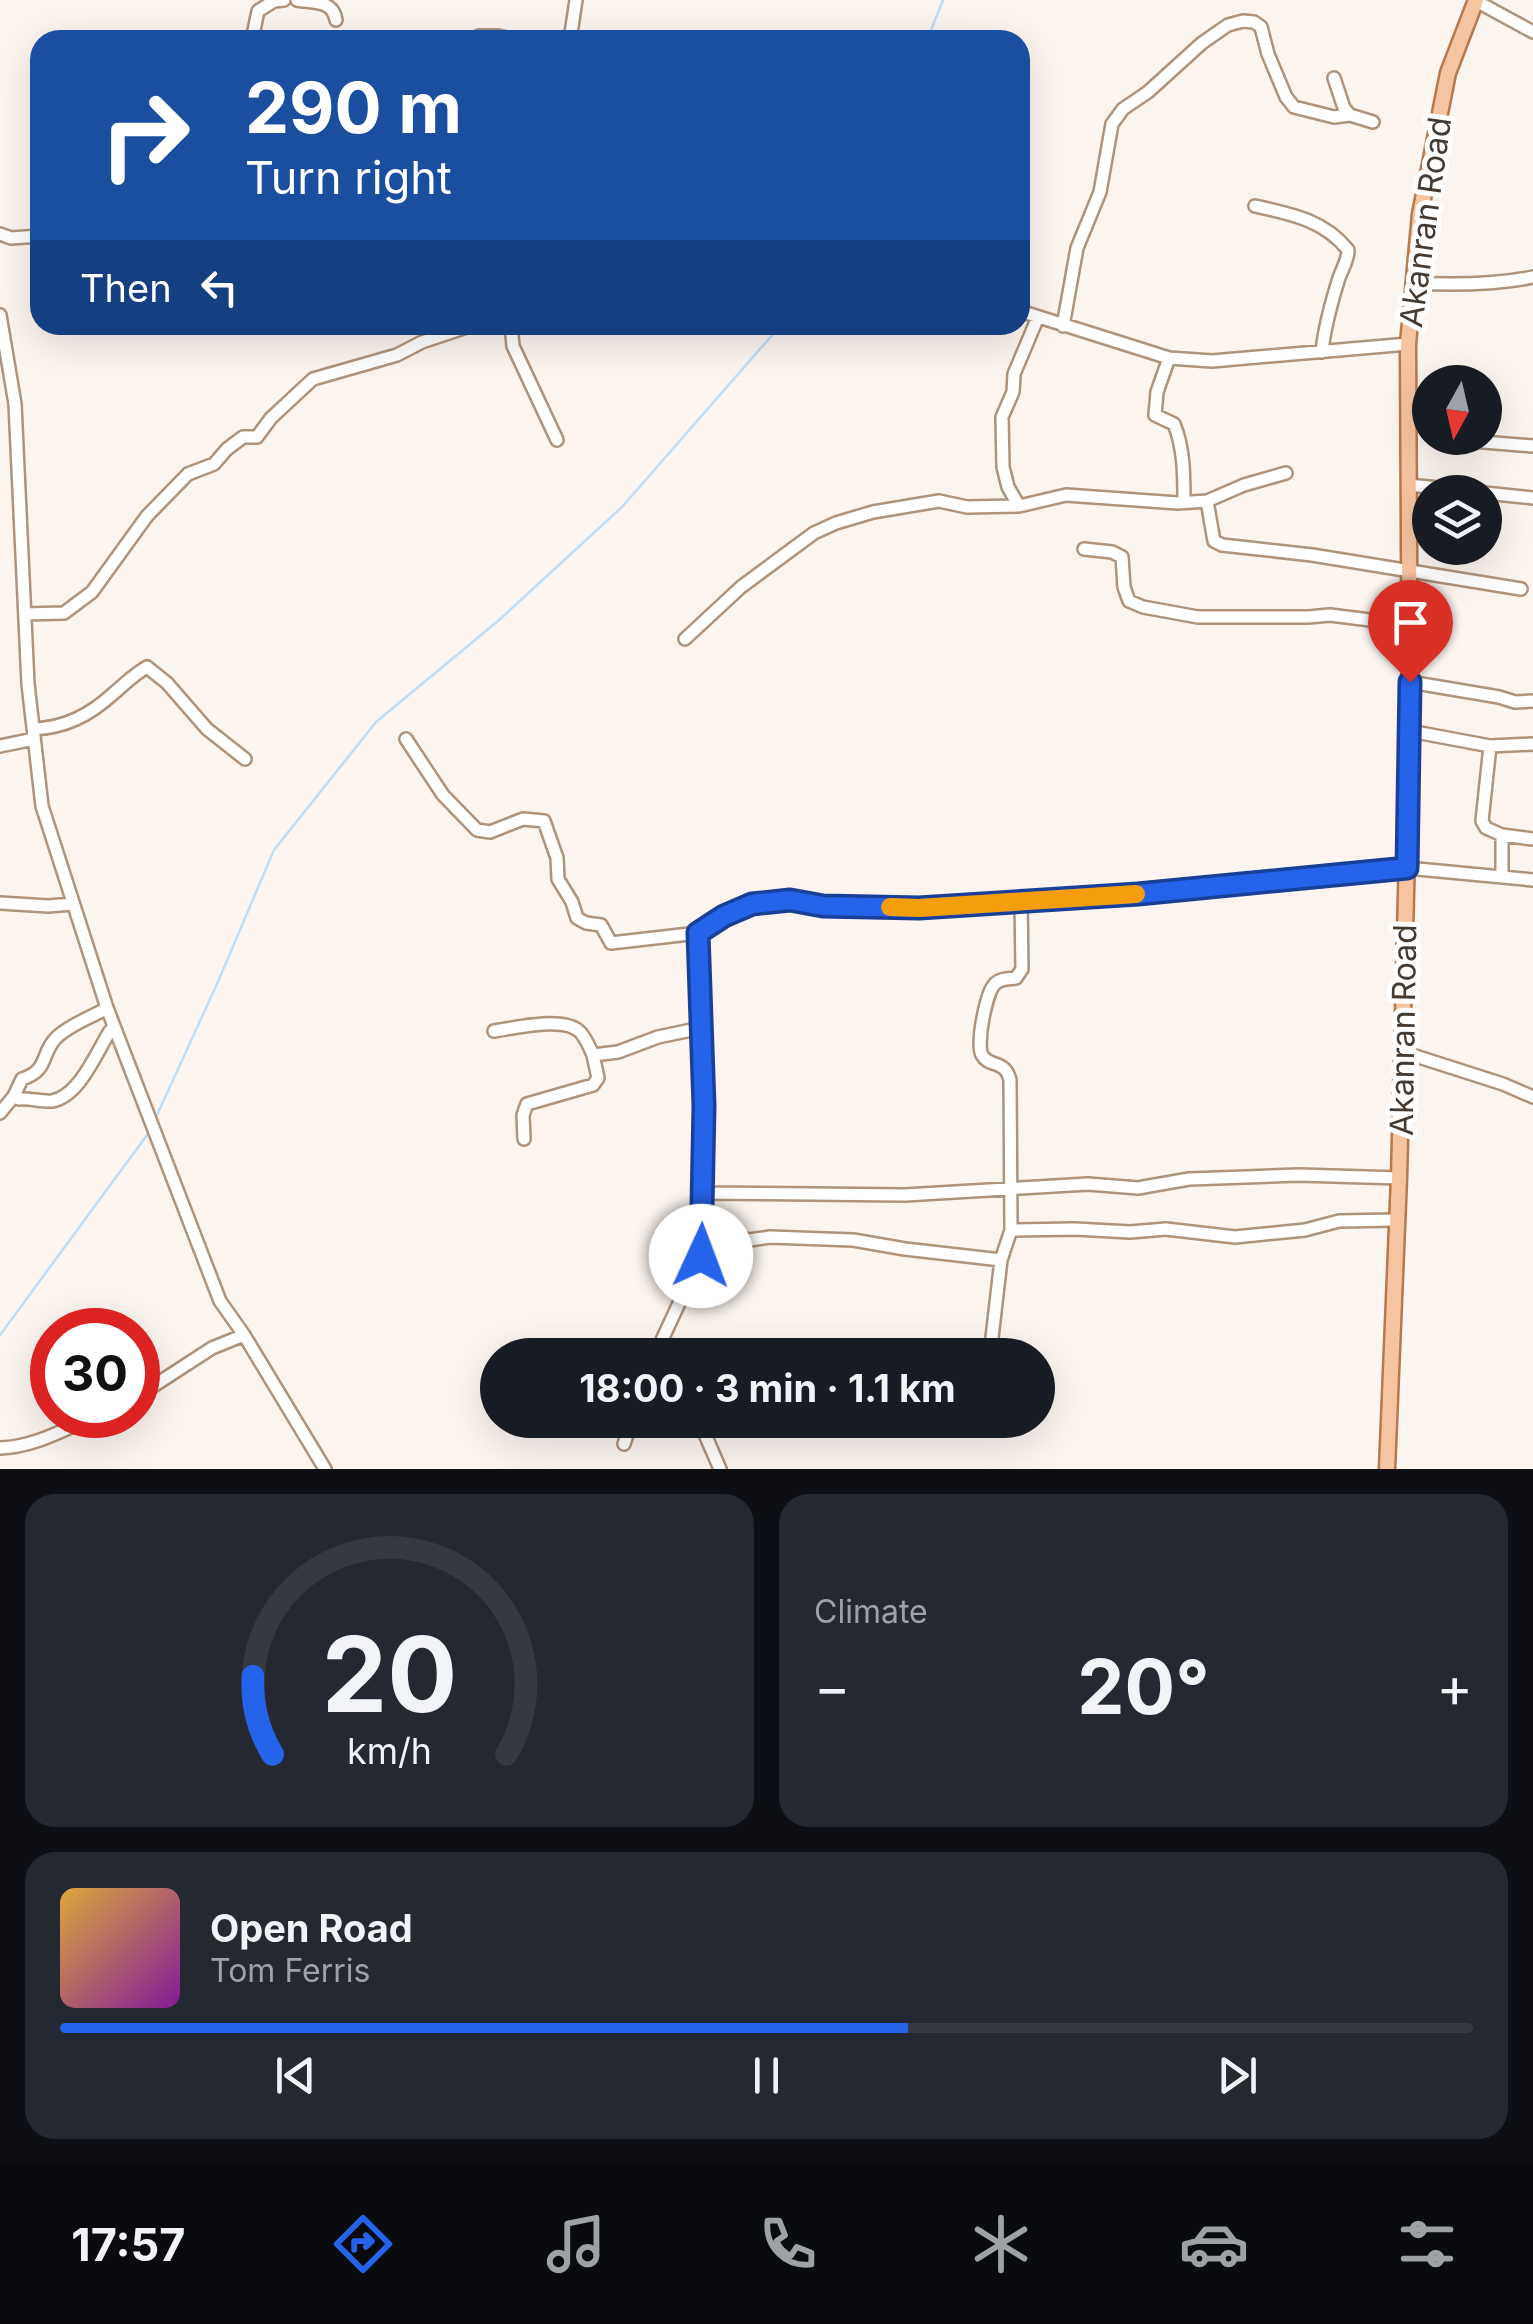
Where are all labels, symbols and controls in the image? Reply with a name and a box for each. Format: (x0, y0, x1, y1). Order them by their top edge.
text: 290 m (245, 65, 462, 150)
icon: right (80, 70, 210, 200)
street label: Akanran Road (1391, 115, 1459, 329)
text: Turn right (245, 150, 452, 205)
icon: left (192, 260, 247, 315)
text: Then (80, 265, 172, 311)
north arrow (1412, 365, 1502, 455)
map controls (1412, 365, 1502, 565)
button: layers (1412, 475, 1502, 565)
pin (1368, 580, 1453, 683)
icon: arrive (1383, 595, 1438, 650)
street label: Akanran Road (1382, 924, 1424, 1136)
position arrow (649, 1204, 753, 1308)
speed limit sign: 30 (30, 1308, 160, 1438)
text: 18:00 · 3 min · 1.1 km (579, 1365, 956, 1411)
text: Climate (814, 1592, 928, 1631)
text: 20 (322, 1611, 457, 1737)
text: 20° (1077, 1641, 1210, 1732)
text: − (814, 1654, 850, 1720)
text: + (1437, 1654, 1473, 1720)
text: km/h (347, 1729, 432, 1773)
text: Open Road (210, 1905, 413, 1951)
text: Tom Ferris (210, 1951, 370, 1990)
icon: previous (268, 2048, 323, 2103)
icon: pause (739, 2048, 794, 2103)
icon: next (1210, 2048, 1265, 2103)
icon: directions (328, 2209, 398, 2279)
icon: music (541, 2209, 611, 2279)
icon: phone (753, 2209, 823, 2279)
icon: climate (966, 2209, 1036, 2279)
icon: car (1179, 2209, 1249, 2279)
icon: filters (1392, 2209, 1462, 2279)
text: 17:57 (71, 2217, 185, 2272)

